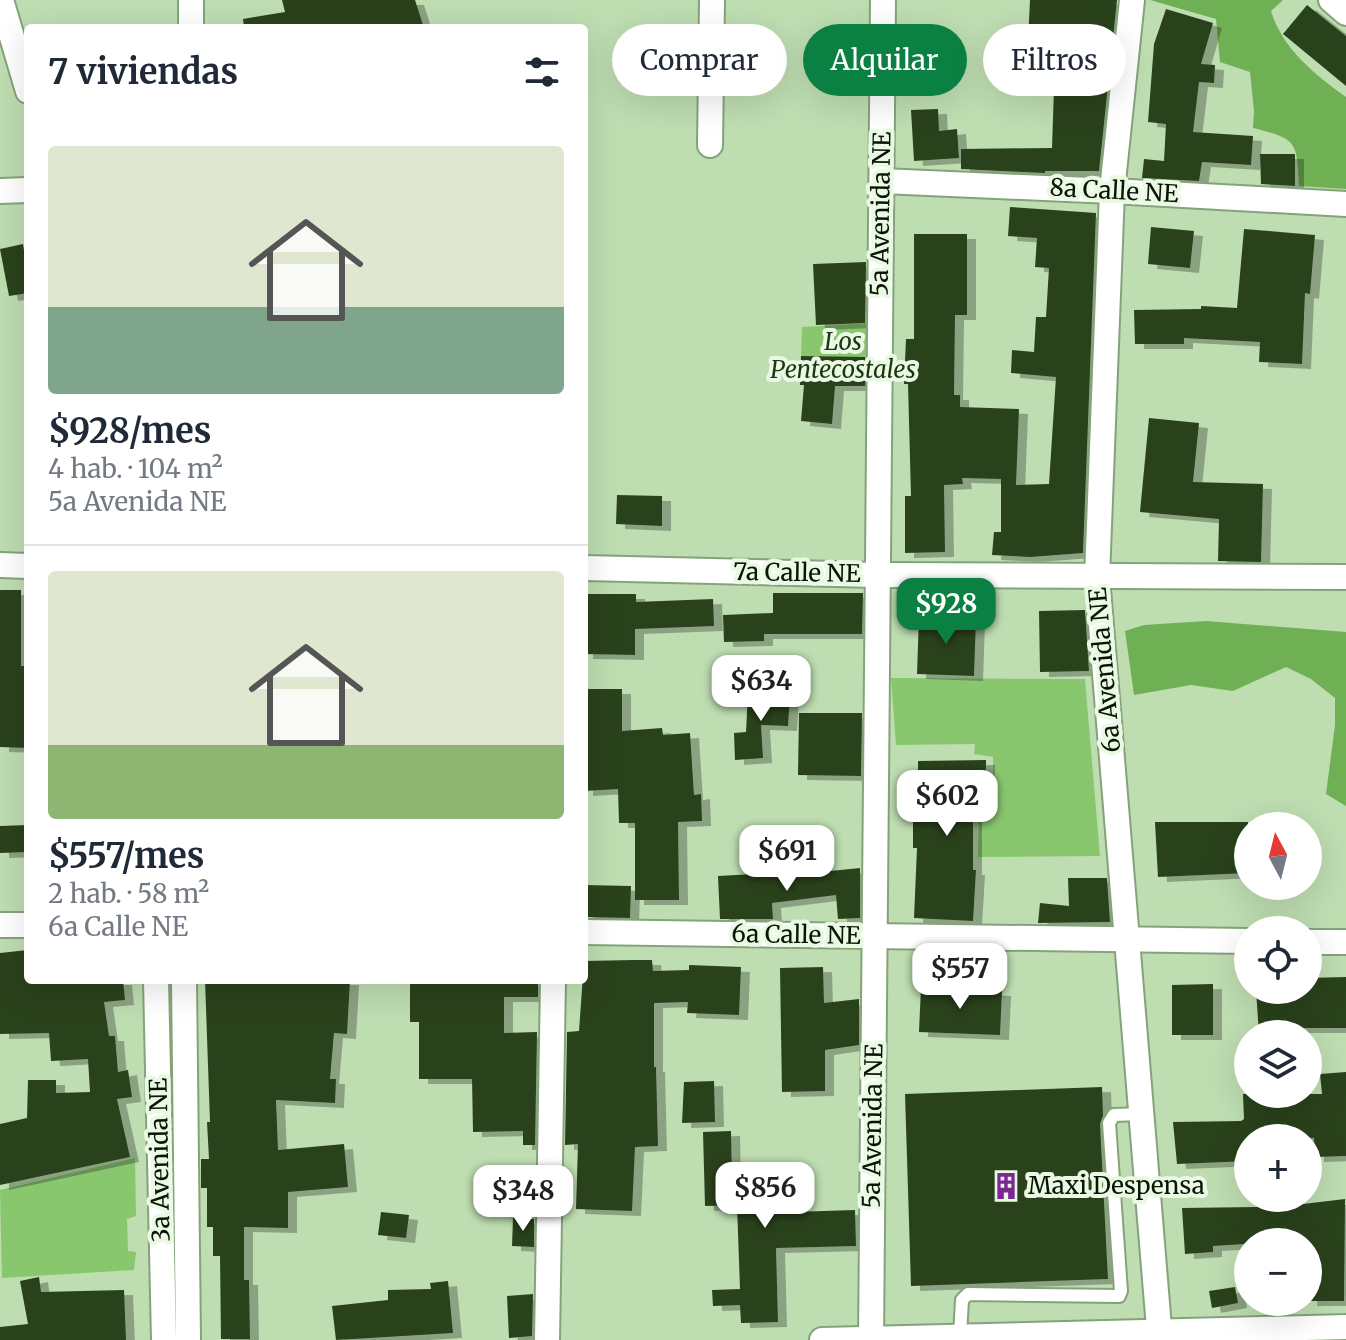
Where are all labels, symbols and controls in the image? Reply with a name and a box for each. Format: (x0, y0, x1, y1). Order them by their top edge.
chip: Comprar (612, 24, 787, 96)
chip: Alquilar (803, 24, 967, 96)
chip: Filtros (983, 24, 1126, 96)
icon: filters (520, 50, 564, 94)
text: 7 viviendas (48, 51, 238, 93)
street label: 5a Avenida NE (864, 131, 897, 297)
street label: 8a Calle NE (1049, 172, 1180, 209)
icon: home (234, 198, 378, 342)
park label: Los Pentecostales (770, 326, 916, 385)
text: $928/mes (48, 410, 211, 452)
text: 4 hab. · 104 m² (48, 452, 223, 485)
text: 5a Avenida NE (48, 485, 226, 518)
street label: 7a Calle NE (733, 556, 862, 589)
pin: $928 (899, 578, 993, 646)
street label: 6a Avenida NE (1082, 586, 1127, 754)
text: $928 (915, 587, 977, 620)
icon: home (234, 623, 378, 767)
pin: $634 (714, 655, 808, 723)
text: $634 (730, 664, 792, 697)
pin: $602 (900, 770, 994, 838)
text: $602 (915, 779, 979, 812)
north arrow (1234, 812, 1322, 900)
map controls (1234, 812, 1322, 1316)
pin: $691 (740, 825, 834, 893)
text: $691 (757, 834, 817, 867)
text: $557/mes (48, 835, 204, 877)
text: 2 hab. · 58 m² (48, 877, 209, 910)
text: 6a Calle NE (48, 910, 188, 943)
button: locate (1234, 916, 1322, 1004)
street label: 6a Calle NE (731, 918, 862, 951)
pin: $557 (913, 943, 1007, 1011)
text: $557 (930, 952, 990, 985)
button: layers (1234, 1020, 1322, 1108)
street label: 5a Avenida NE (856, 1043, 889, 1209)
street label: 3a Avenida NE (143, 1077, 176, 1242)
button: + (1234, 1124, 1322, 1212)
pin: $856 (718, 1162, 812, 1230)
pin: $348 (476, 1165, 570, 1233)
place label: Maxi Despensa (1028, 1170, 1205, 1201)
text: $856 (734, 1171, 796, 1204)
building icon: Maxi Despensa (991, 1171, 1021, 1201)
text: $348 (491, 1174, 555, 1207)
button: − (1234, 1228, 1322, 1316)

